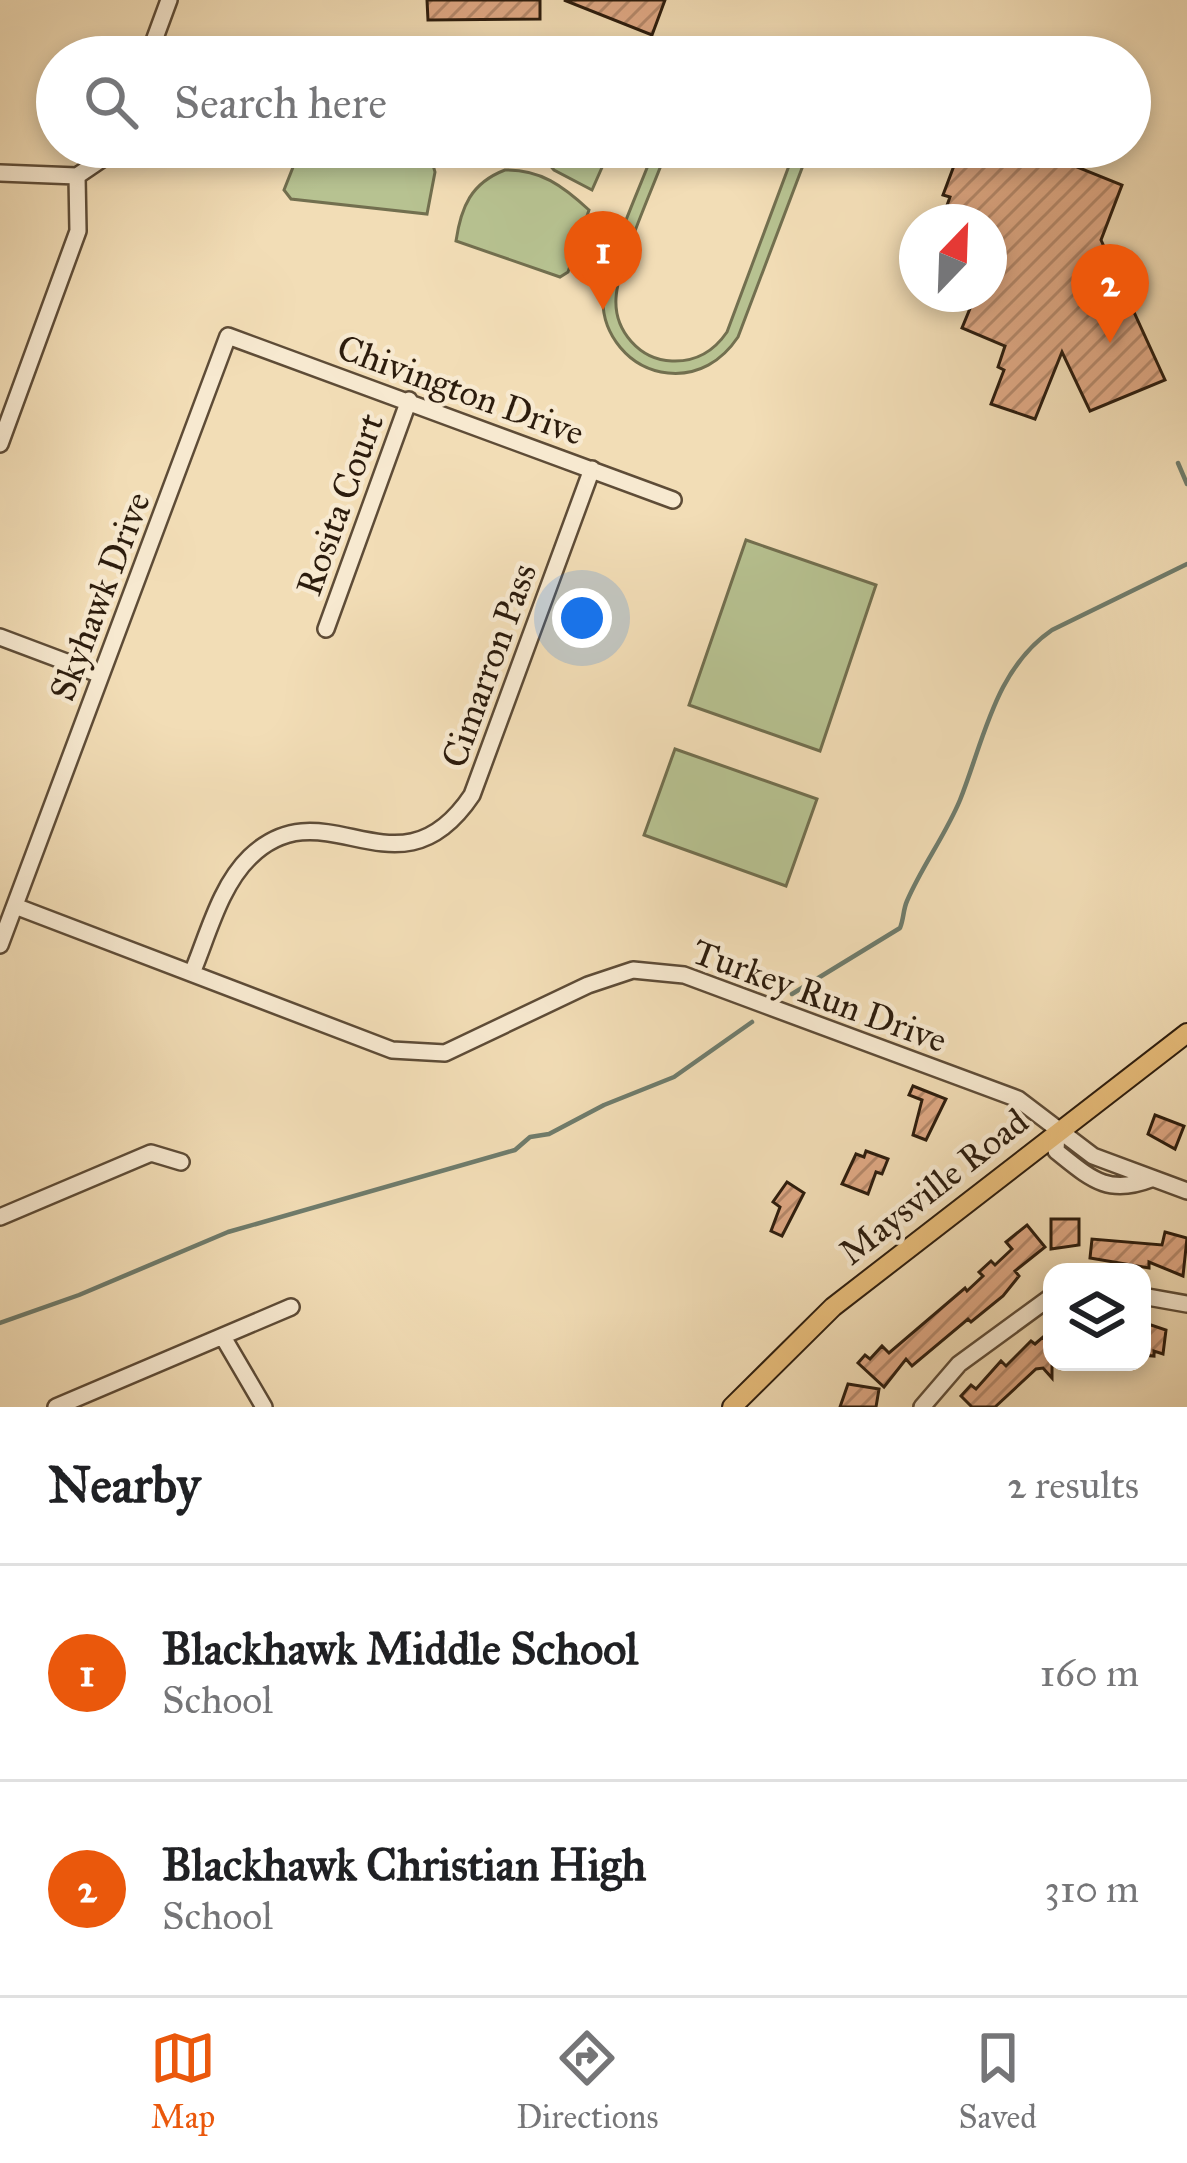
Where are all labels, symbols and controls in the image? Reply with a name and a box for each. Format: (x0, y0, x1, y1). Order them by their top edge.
search box (36, 36, 1151, 168)
icon: search (78, 69, 144, 135)
text: Search here (174, 75, 387, 130)
north arrow (899, 204, 1007, 312)
pin: 1 (564, 211, 642, 310)
pin: 2 (1071, 244, 1149, 343)
street label: Chivington Drive (331, 325, 590, 455)
street label: Rosita Court (287, 407, 393, 601)
street label: Skyhawk Drive (40, 486, 160, 707)
street label: Cimarron Pass (432, 557, 546, 773)
your location (552, 588, 612, 648)
street label: Turkey Run Drive (687, 930, 953, 1062)
street label: Maysville Road (830, 1099, 1037, 1274)
map controls (1043, 1263, 1151, 1371)
button: layers (1043, 1263, 1151, 1371)
text: Nearby (48, 1454, 200, 1516)
text: 2 results (1007, 1461, 1139, 1509)
text: Blackhawk Middle School (162, 1621, 638, 1676)
text: 1 (79, 1649, 95, 1697)
text: 160 m (1040, 1649, 1139, 1697)
text: School (162, 1676, 273, 1724)
text: Blackhawk Christian High (162, 1837, 646, 1892)
text: 2 (77, 1865, 97, 1913)
text: 310 m (1044, 1865, 1139, 1913)
text: School (162, 1892, 273, 1940)
tab: Map (150, 2025, 216, 2137)
tab: Directions (516, 2025, 658, 2137)
tab: Saved (959, 2025, 1037, 2137)

